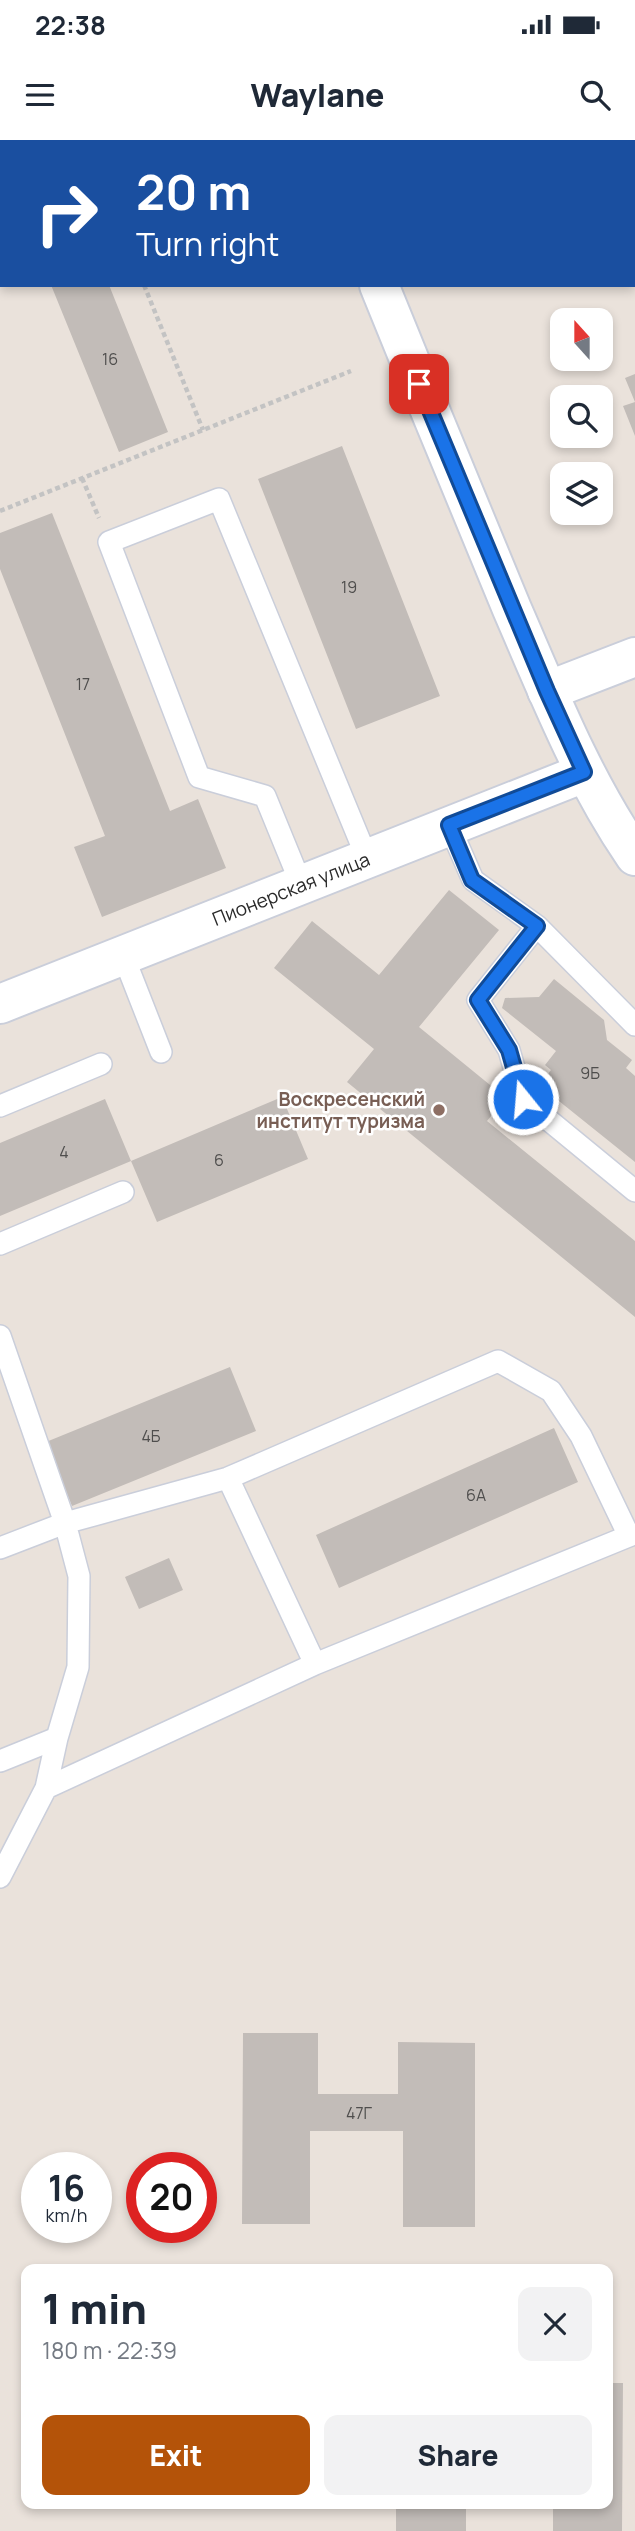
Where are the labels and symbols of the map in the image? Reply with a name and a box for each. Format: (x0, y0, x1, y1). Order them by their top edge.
north arrow (550, 308, 612, 371)
house number: 16 (102, 348, 118, 370)
pin (389, 354, 449, 414)
house number: 19 (341, 576, 357, 598)
house number: 17 (76, 673, 90, 695)
street label: Пионерская улица (208, 846, 374, 932)
position arrow (486, 1062, 560, 1136)
house number: 9Б (580, 1062, 600, 1084)
place label: Воскресенский институт туризма (257, 1086, 425, 1134)
marker: Воскресенский институт туризма (431, 1102, 447, 1118)
house number: 4 (59, 1141, 69, 1163)
house number: 6 (214, 1149, 224, 1171)
house number: 4Б (141, 1425, 161, 1447)
house number: 6А (466, 1484, 486, 1506)
house number: 47Г (346, 2102, 372, 2124)
speed limit sign: 20 (126, 2152, 217, 2243)

